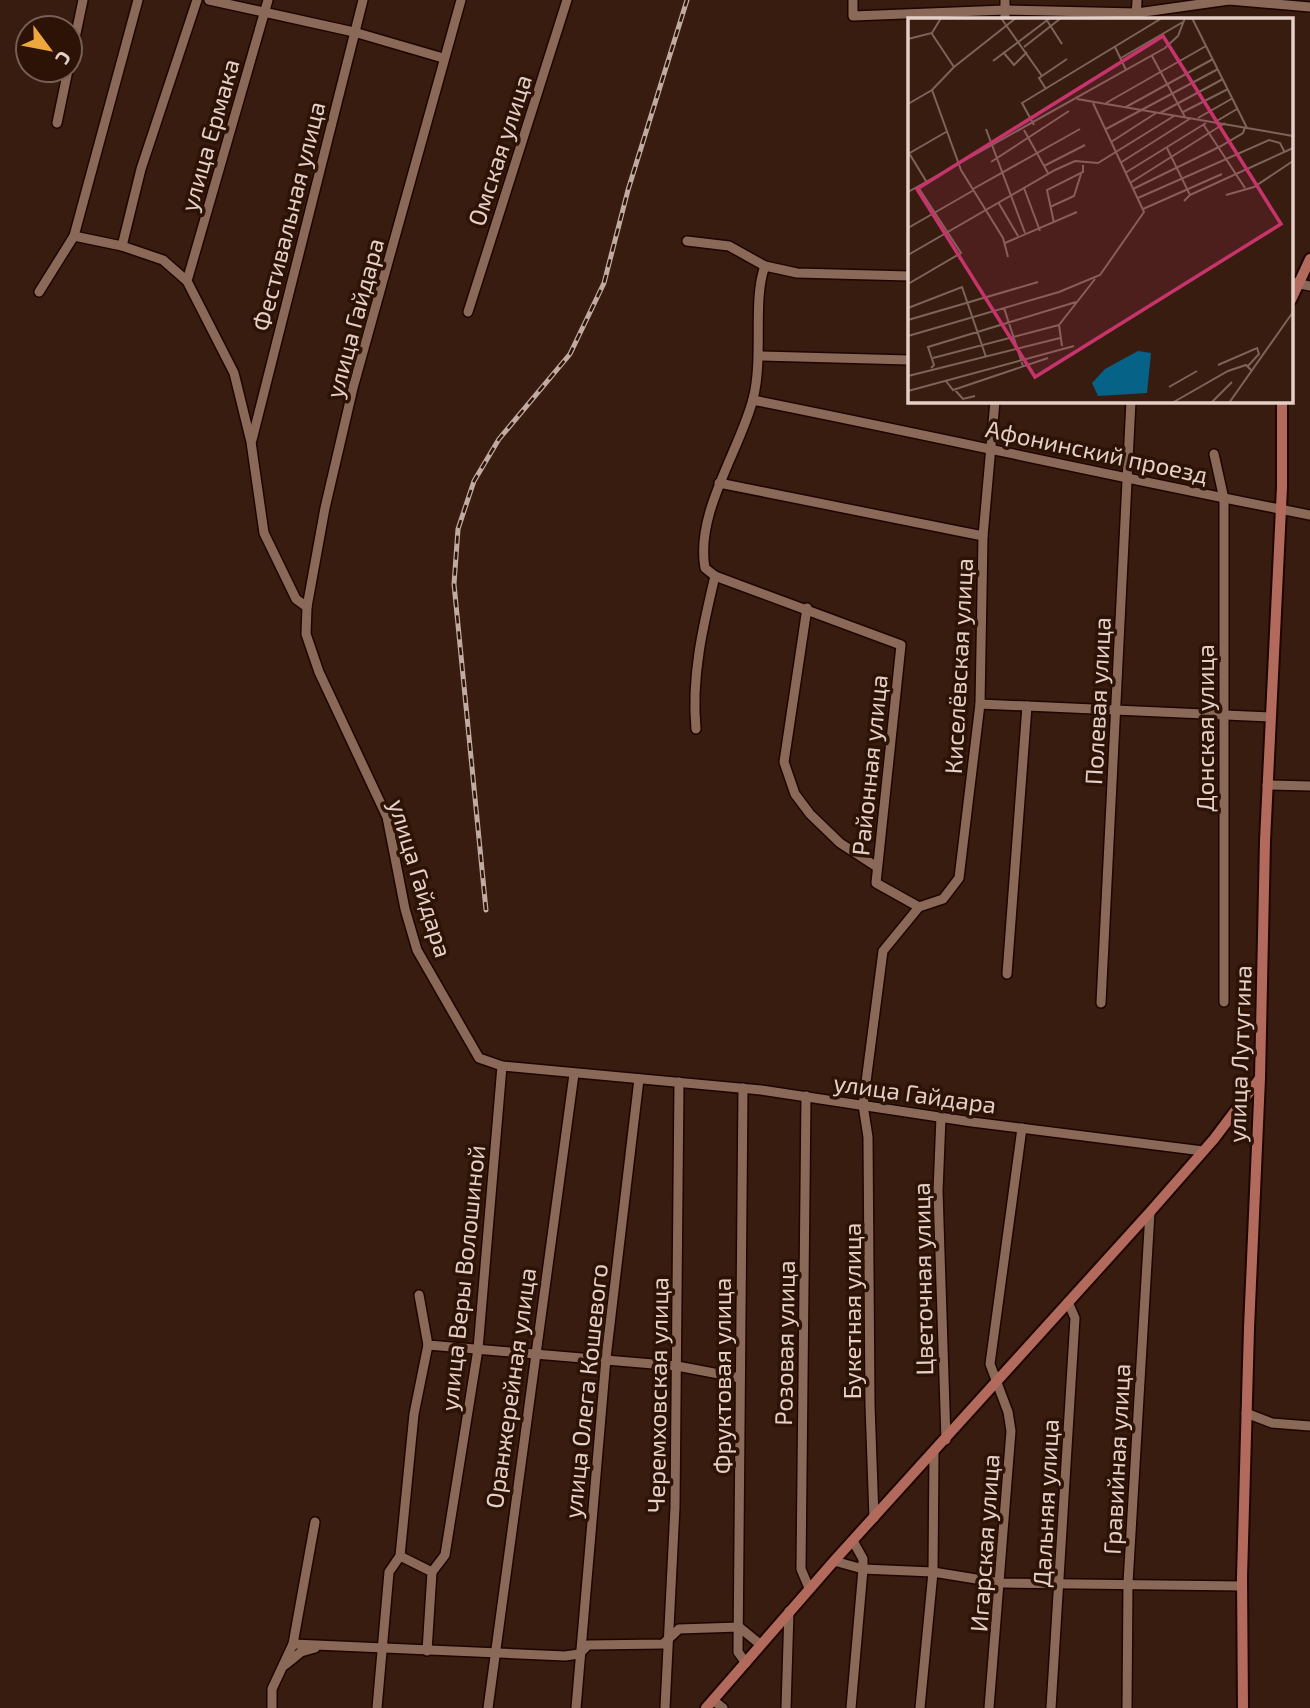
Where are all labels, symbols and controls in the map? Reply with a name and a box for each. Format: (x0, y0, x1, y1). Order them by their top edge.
north arrow (14, 14, 84, 84)
inset map (908, 18, 1292, 402)
text: С (51, 47, 77, 69)
street label: улица Ермака (173, 55, 246, 215)
street label: Омская улица (461, 71, 538, 230)
street label: Фестивальная улица (245, 98, 332, 334)
street label: улица Гайдара (319, 235, 390, 401)
street label: Афонинский проезд (983, 413, 1211, 489)
street label: Киселёвская улица (938, 557, 979, 775)
street label: Полевая улица (1078, 616, 1117, 786)
street label: Донская улица (1190, 644, 1220, 812)
street label: Районная улица (845, 673, 894, 857)
street label: улица Гайдара (382, 795, 459, 961)
street label: улица Лутугина (1221, 965, 1258, 1143)
street label: улица Гайдара (832, 1067, 998, 1120)
street label: улица Веры Волошиной (434, 1143, 491, 1413)
street label: Цветочная улица (906, 1182, 939, 1376)
street label: Букетная улица (837, 1223, 867, 1399)
street label: Розовая улица (768, 1260, 801, 1426)
street label: улица Олега Кошевого (557, 1262, 614, 1520)
street label: Оранжерейная улица (479, 1266, 542, 1510)
street label: Черемховская улица (640, 1277, 675, 1513)
street label: Фруктовая улица (707, 1278, 737, 1474)
street label: Гравийная улица (1097, 1363, 1136, 1555)
street label: Дальняя улица (1026, 1418, 1065, 1588)
street label: Игарская улица (963, 1453, 1006, 1633)

